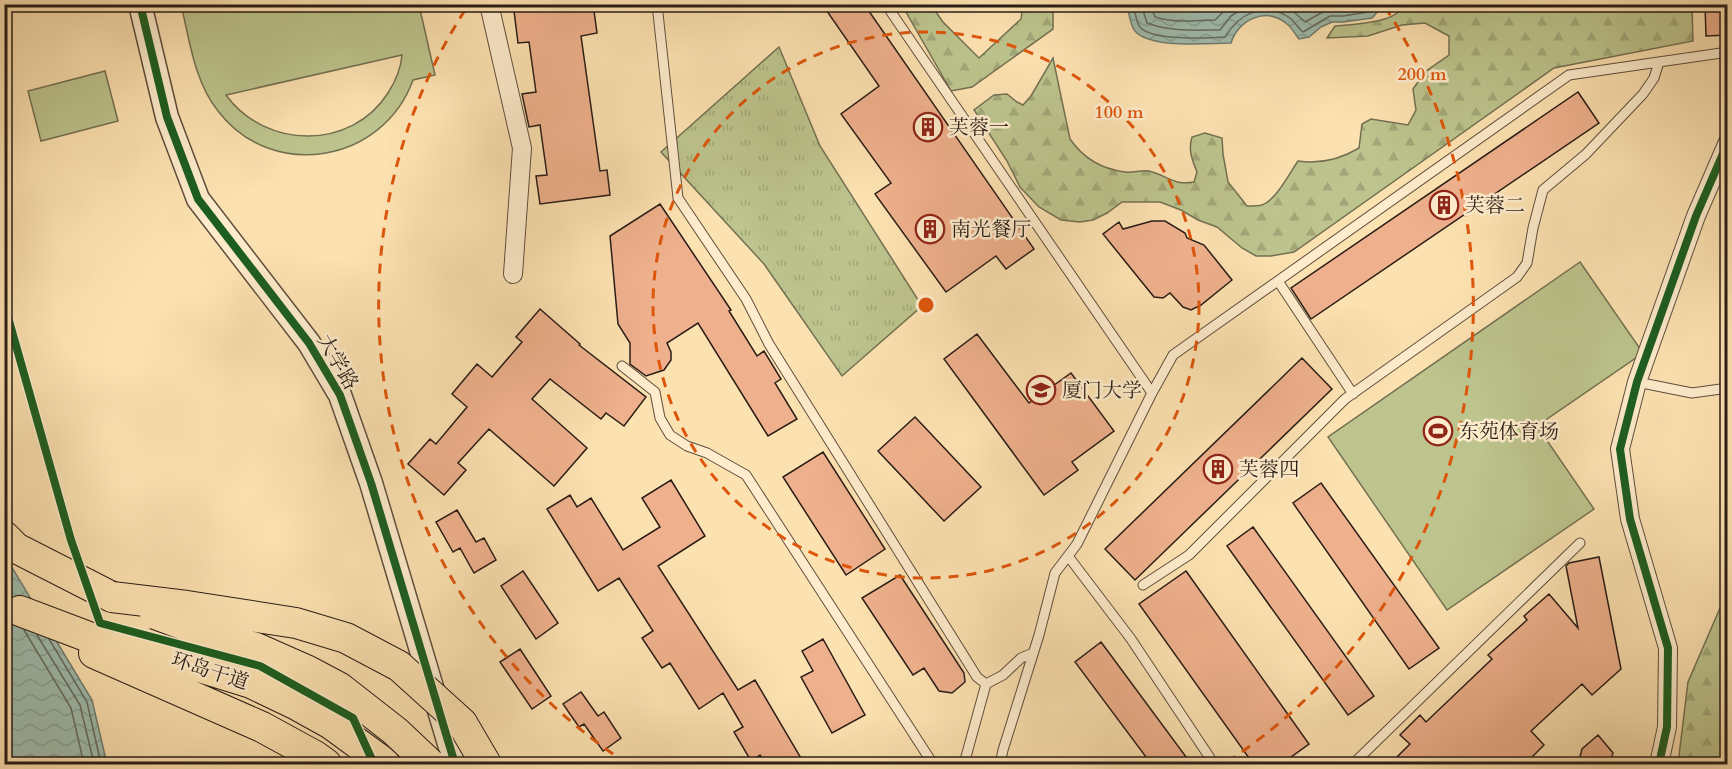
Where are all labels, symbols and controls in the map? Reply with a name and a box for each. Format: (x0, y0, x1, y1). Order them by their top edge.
text: 200 m (1397, 62, 1447, 87)
text: 100 m (1094, 100, 1144, 125)
building icon: 芙蓉一 (912, 111, 944, 143)
place label: 芙蓉一 (949, 114, 1009, 141)
building icon: 芙蓉二 (1428, 189, 1460, 221)
place label: 芙蓉二 (1465, 192, 1525, 219)
building icon: 南光餐厅 (914, 213, 946, 245)
place label: 南光餐厅 (951, 216, 1031, 243)
centre of rings (916, 295, 936, 315)
street label: 大学路 (311, 329, 365, 395)
school or university icon: 厦门大学 (1025, 374, 1057, 406)
place label: 厦门大学 (1062, 377, 1142, 404)
sports icon: 东苑体育场 (1422, 415, 1454, 447)
place label: 东苑体育场 (1459, 418, 1559, 445)
building icon: 芙蓉四 (1202, 453, 1234, 485)
place label: 芙蓉四 (1239, 456, 1299, 483)
street label: 环岛干道 (168, 646, 252, 696)

